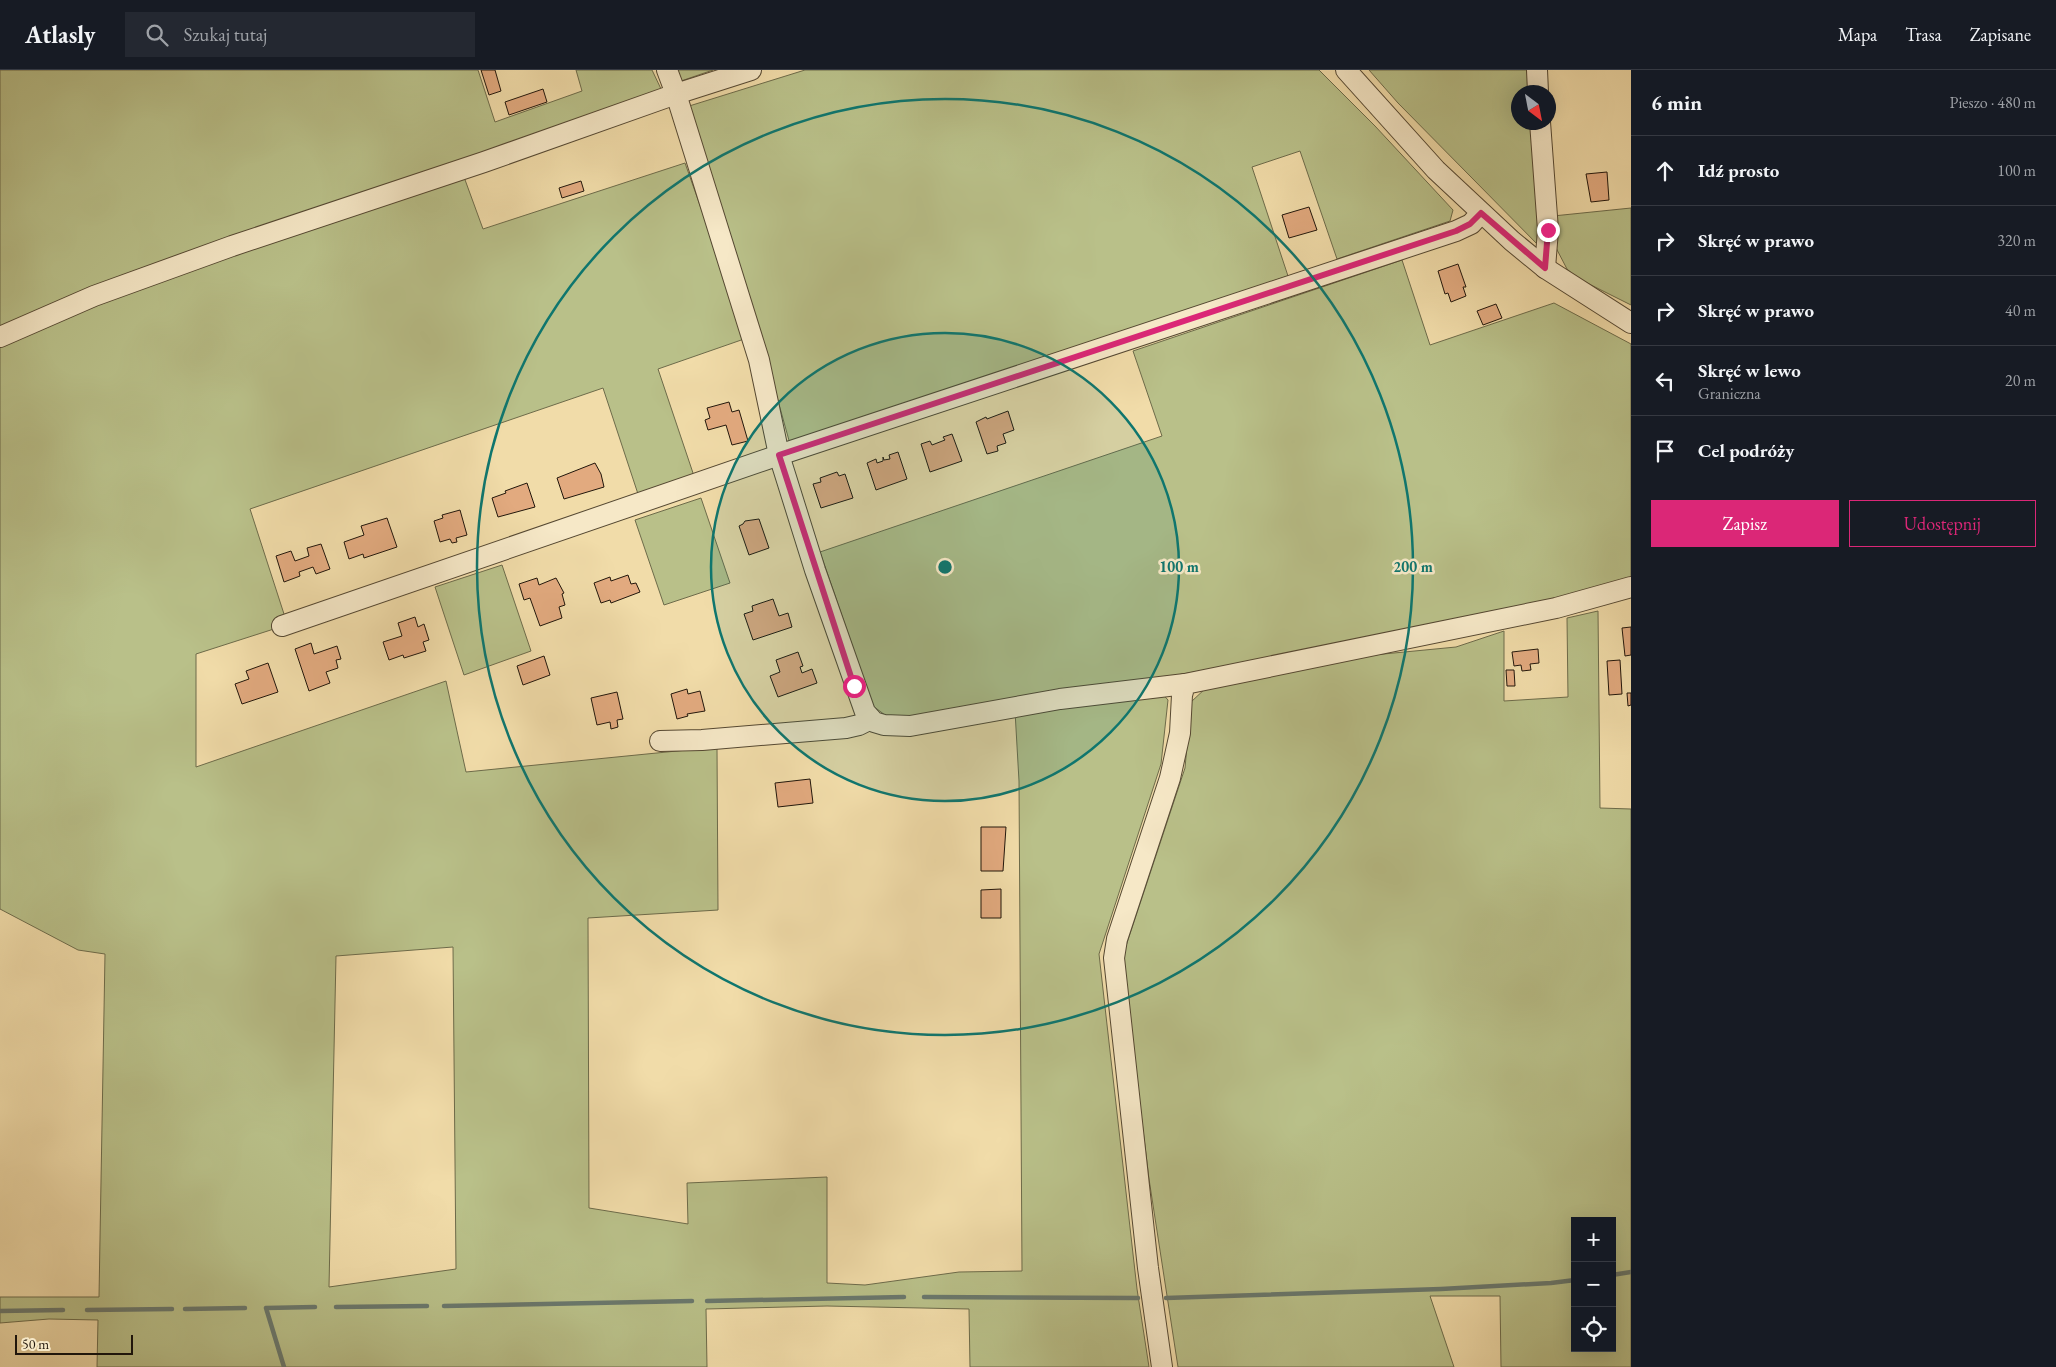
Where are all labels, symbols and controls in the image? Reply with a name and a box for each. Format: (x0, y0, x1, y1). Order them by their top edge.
search box (125, 12, 475, 57)
text: Atlasly (25, 19, 95, 50)
icon: search (143, 21, 171, 49)
text: Szukaj tutaj (183, 22, 267, 47)
text: Mapa (1838, 23, 1877, 46)
text: Trasa (1905, 23, 1942, 46)
text: Zapisane (1970, 23, 2031, 46)
north arrow (1511, 85, 1556, 130)
text: 6 min (1651, 89, 1702, 116)
text: Pieszo · 480 m (1950, 92, 2036, 113)
icon: ahead (1651, 157, 1679, 185)
text: Idź prosto (1698, 158, 1779, 183)
text: 100 m (1997, 160, 2036, 181)
route end (1537, 219, 1560, 242)
icon: right (1651, 227, 1679, 255)
text: Skręć w prawo (1698, 228, 1814, 253)
text: 320 m (1997, 230, 2036, 251)
icon: right (1651, 297, 1679, 325)
text: Skręć w prawo (1698, 298, 1814, 323)
text: 40 m (2005, 300, 2036, 321)
text: Skręć w lewo (1698, 358, 1801, 383)
icon: left (1651, 367, 1679, 395)
text: 20 m (2005, 370, 2036, 391)
text: Graniczna (1698, 383, 1761, 404)
icon: arrive (1651, 437, 1679, 465)
text: Cel podróży (1698, 438, 1794, 463)
button: Zapisz (1651, 500, 1839, 547)
button: Udostępnij (1849, 500, 2036, 547)
text: 100 m (1159, 557, 1199, 576)
text: 200 m (1393, 557, 1433, 576)
centre of rings (936, 558, 954, 576)
route start (843, 675, 866, 698)
map controls (1571, 1217, 1616, 1352)
button: + (1571, 1217, 1616, 1262)
button: − (1571, 1262, 1616, 1307)
button: locate (1571, 1307, 1616, 1352)
scale bar (15, 1332, 132, 1355)
text: 50 m (22, 1335, 49, 1353)

